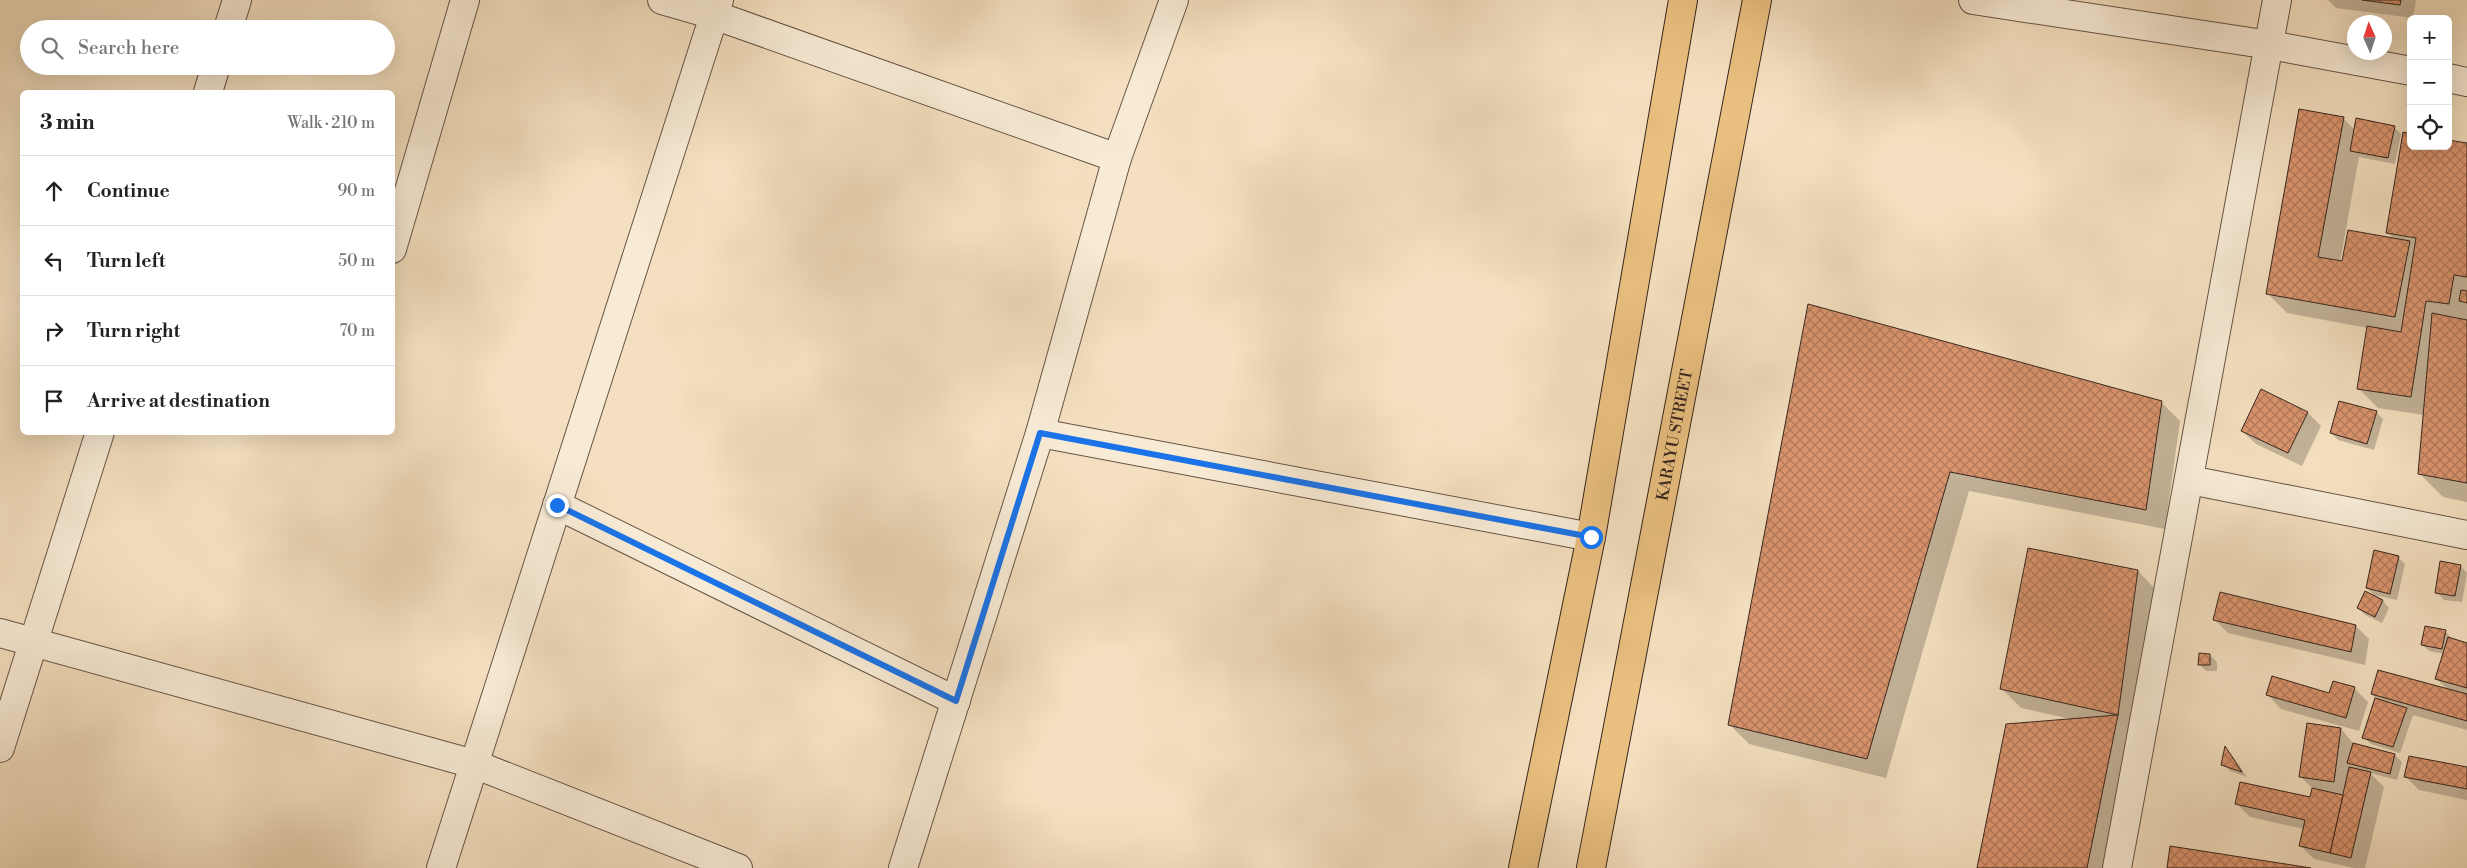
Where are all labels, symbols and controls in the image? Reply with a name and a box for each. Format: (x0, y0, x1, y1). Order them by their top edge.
north arrow (2347, 15, 2392, 60)
map controls (2407, 15, 2452, 150)
button: + (2407, 15, 2452, 60)
search box (20, 20, 395, 75)
icon: search (38, 34, 66, 62)
text: Search here (78, 36, 179, 60)
button: − (2407, 60, 2452, 105)
button: locate (2407, 105, 2452, 150)
text: 3 min (40, 110, 95, 136)
text: Walk · 210 m (287, 113, 375, 133)
icon: ahead (40, 177, 68, 205)
text: Continue (87, 179, 170, 203)
text: 90 m (337, 181, 375, 201)
icon: left (40, 247, 68, 275)
text: Turn left (87, 249, 166, 273)
text: 50 m (338, 251, 375, 271)
icon: right (40, 317, 68, 345)
text: Turn right (87, 319, 180, 343)
text: 70 m (339, 321, 375, 341)
street label: KARAYU STREET (1652, 368, 1697, 503)
icon: arrive (40, 387, 68, 415)
text: Arrive at destination (87, 389, 270, 413)
route end (546, 494, 569, 517)
route start (1580, 526, 1603, 549)

